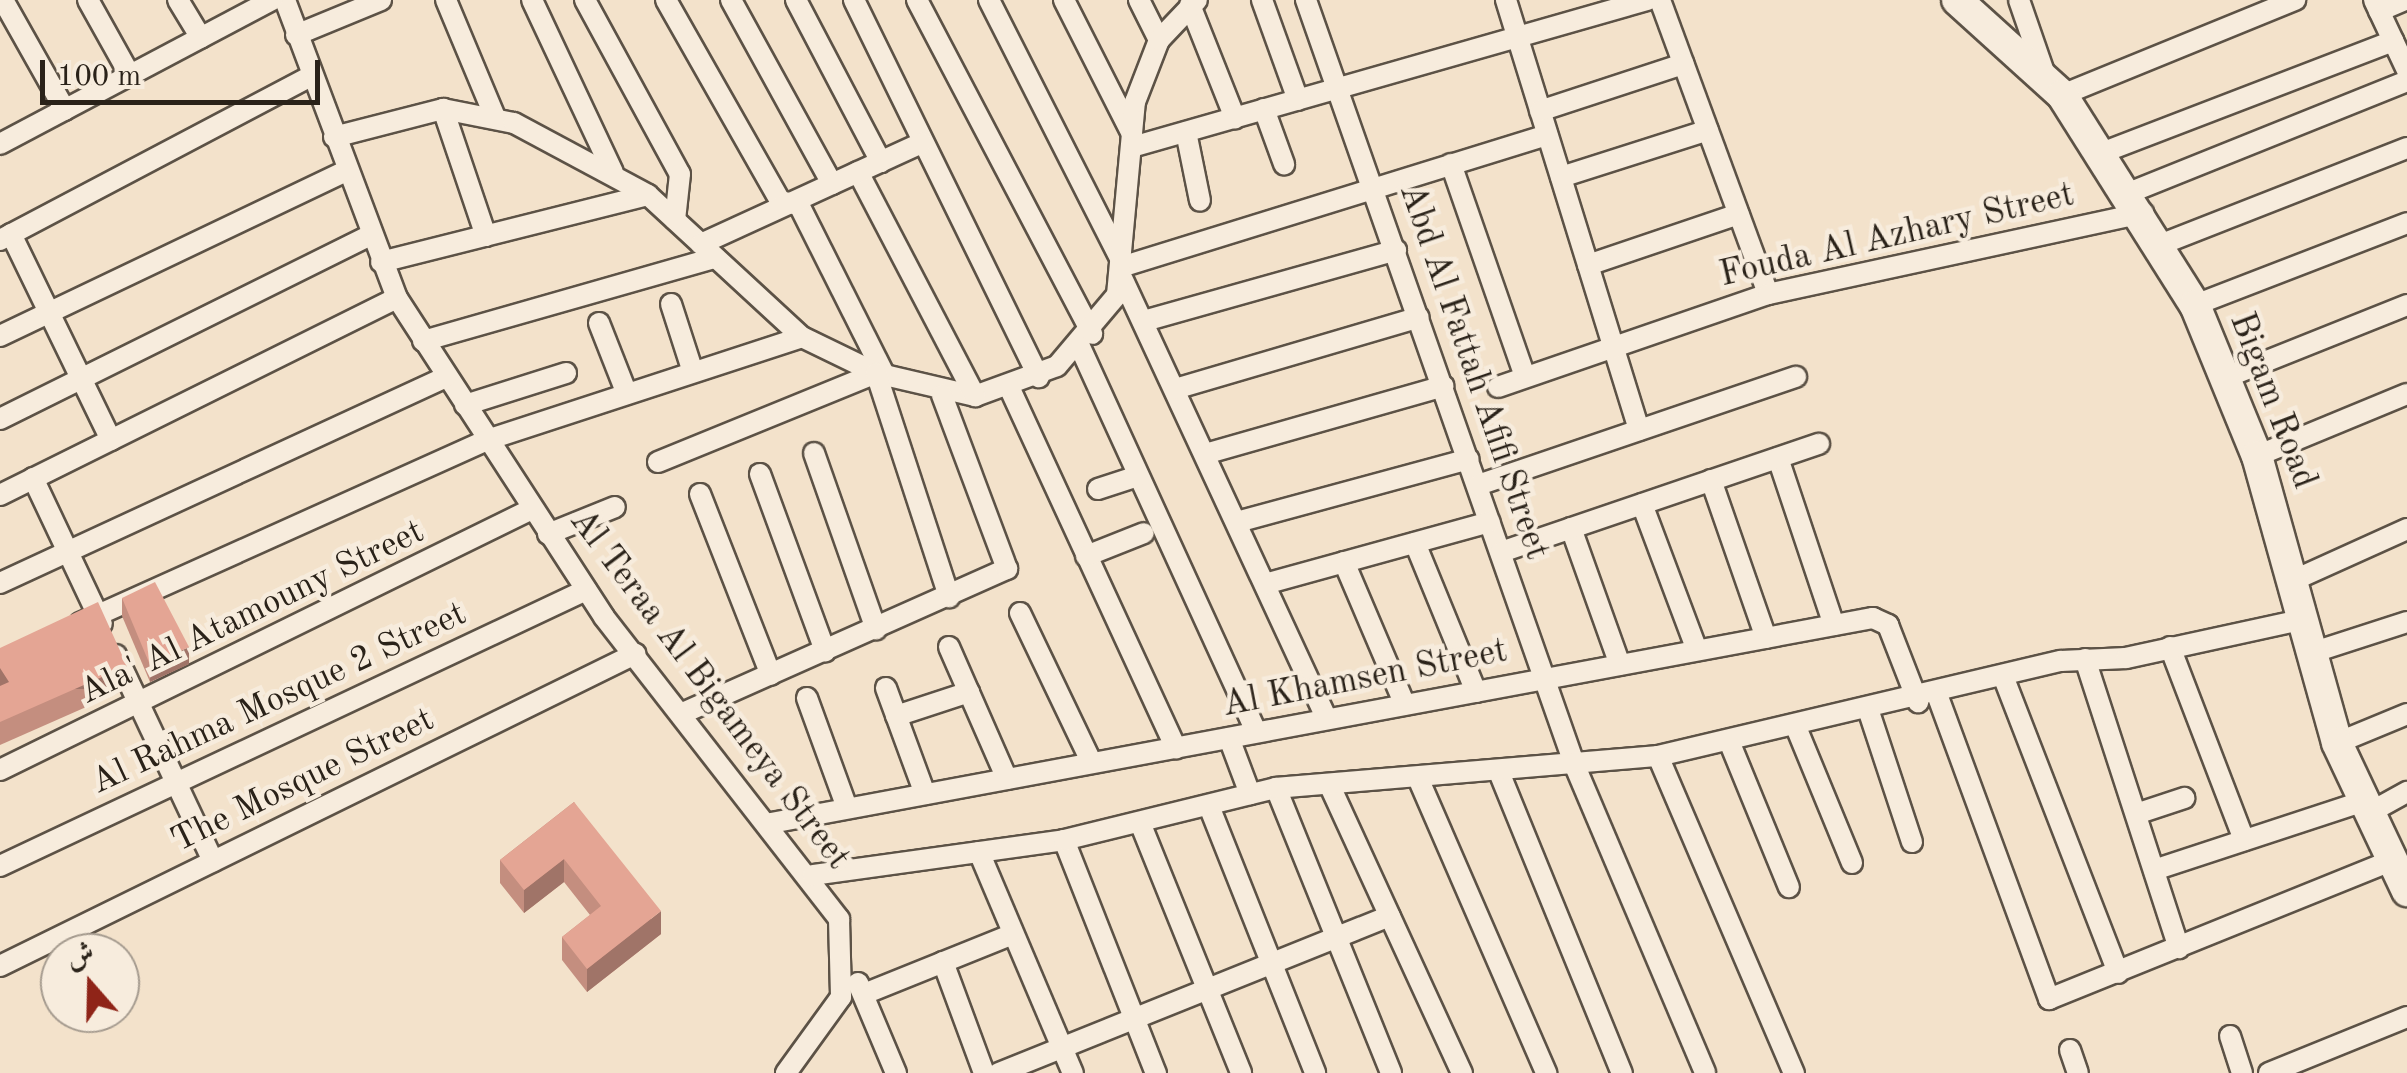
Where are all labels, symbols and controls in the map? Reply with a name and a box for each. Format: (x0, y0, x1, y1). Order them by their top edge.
scale bar (45, 40, 325, 102)
text: 100 m (57, 62, 141, 92)
street label: Fouda Al Azhary Street (1716, 175, 2078, 297)
street label: Abd Al Fattah Afifi Street (1389, 179, 1557, 565)
street label: Bigam Road (2219, 307, 2325, 495)
street label: Al Teraa Al Bigameya Street (560, 502, 858, 878)
street label: Ala' Al Atamouny Street (73, 511, 431, 715)
street label: Al Rahma Mosque 2 Street (85, 594, 473, 804)
street label: Al Khamsen Street (1219, 631, 1511, 727)
street label: The Mosque Street (165, 699, 441, 863)
north arrow (40, 933, 140, 1033)
text: ش (63, 939, 98, 975)

